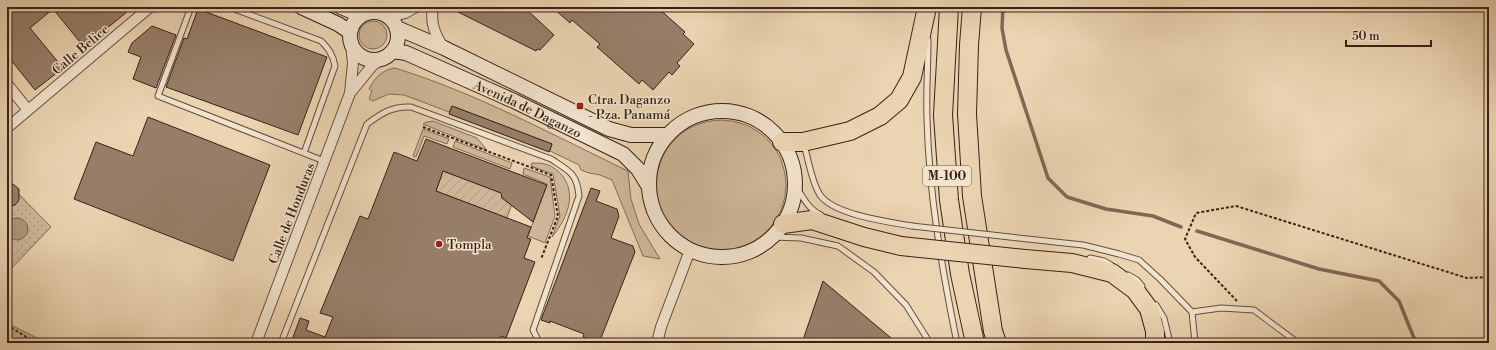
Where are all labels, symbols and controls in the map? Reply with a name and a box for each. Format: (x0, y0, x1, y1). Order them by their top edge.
street label: Calle Belice (49, 21, 113, 78)
scale bar (1346, 22, 1431, 48)
text: 50 m (1352, 29, 1380, 44)
street label: Avenida de Daganzo (470, 77, 584, 142)
place label: Ctra. Daganzo - Pza. Panamá (588, 92, 671, 123)
marker: Ctra. Daganzo - Pza. Panamá (575, 101, 585, 111)
street label: Calle de Honduras (265, 160, 319, 266)
road number: M-100 (923, 166, 971, 186)
place label: Tompla (447, 237, 492, 253)
marker: Tompla (434, 239, 444, 249)

